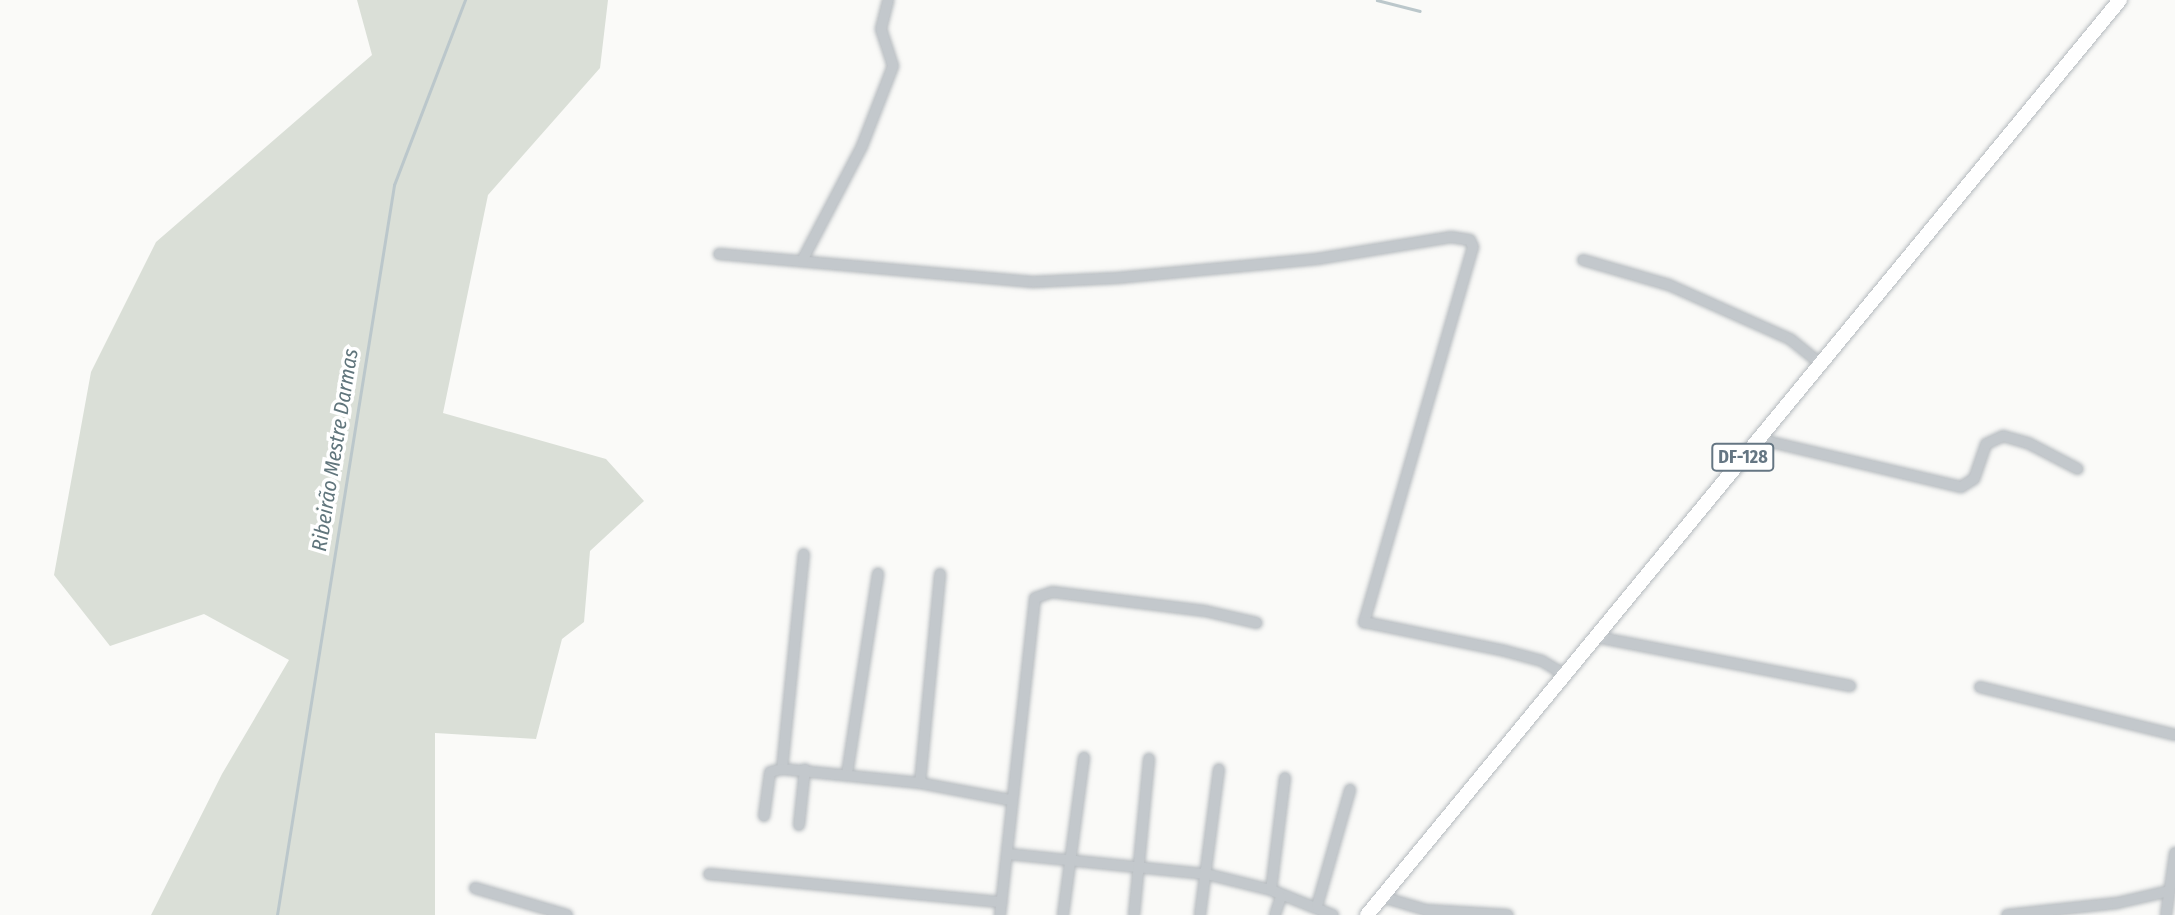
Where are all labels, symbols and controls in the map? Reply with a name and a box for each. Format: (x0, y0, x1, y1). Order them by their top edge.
water label: Ribeirão Mestre Darmas (307, 347, 363, 553)
road number: DF-128 (1710, 443, 1776, 472)

